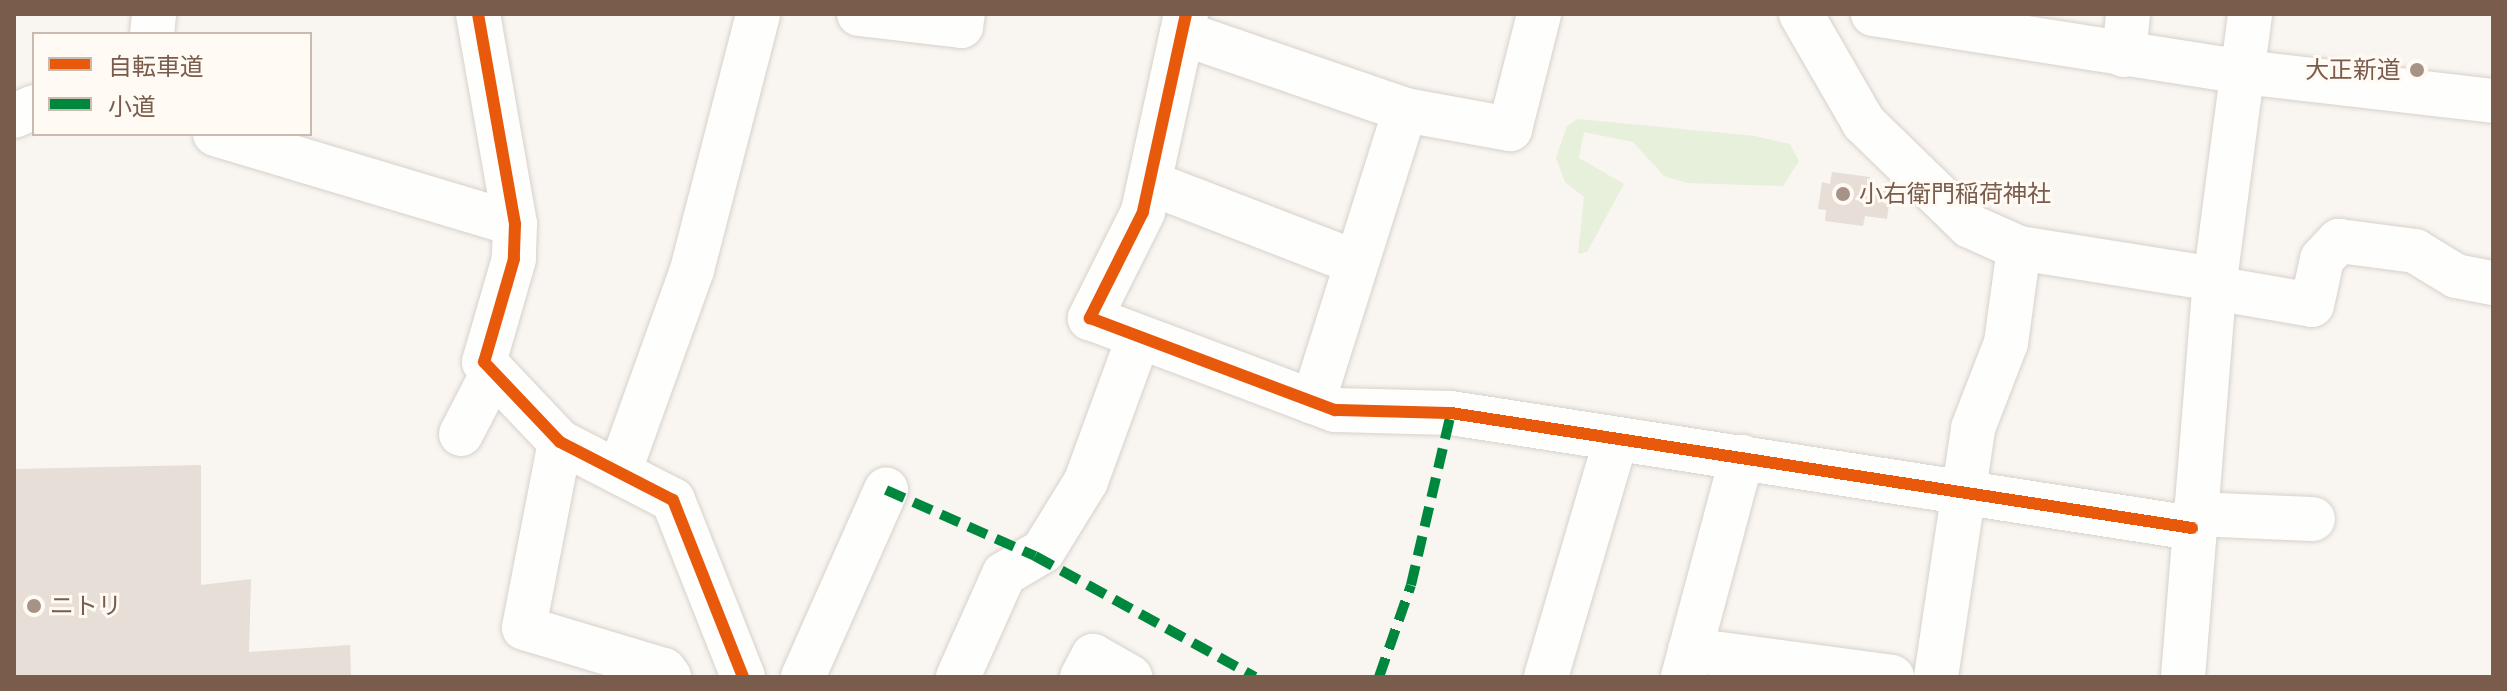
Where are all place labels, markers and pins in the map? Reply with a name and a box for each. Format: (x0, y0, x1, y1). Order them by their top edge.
place label: 大正新道 (2305, 56, 2401, 84)
marker: 大正新道 (2408, 61, 2426, 79)
place label: 小右衛門稲荷神社 (1859, 180, 2051, 208)
marker: 小右衛門稲荷神社 (1834, 185, 1852, 203)
place label: ニトリ (50, 592, 122, 620)
marker: ニトリ (25, 597, 43, 615)

